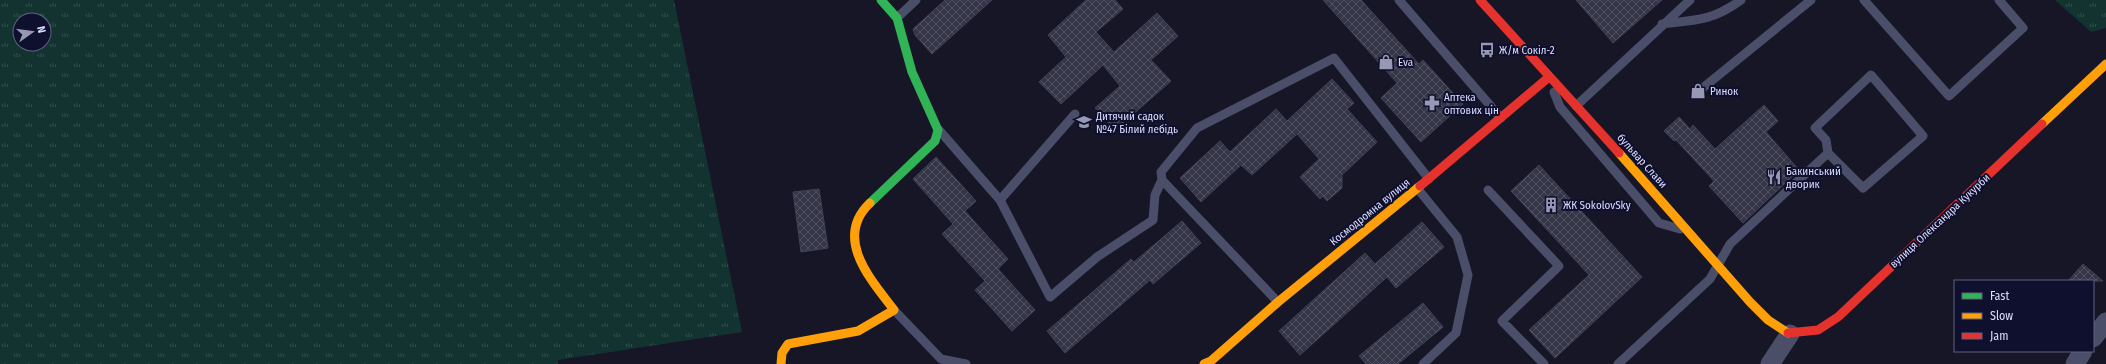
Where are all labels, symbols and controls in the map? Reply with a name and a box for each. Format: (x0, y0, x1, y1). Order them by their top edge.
north arrow (12, 12, 52, 52)
text: N (34, 25, 48, 34)
bus stop icon: Ж/м Сокіл-2 (1478, 41, 1496, 59)
place label: Ж/м Сокіл-2 (1499, 44, 1555, 57)
shop icon: Eva (1377, 53, 1395, 71)
place label: Eva (1398, 56, 1413, 69)
shop icon: Ринок (1689, 82, 1707, 100)
place label: Ринок (1710, 85, 1739, 98)
place label: Аптека оптових цін (1444, 91, 1499, 117)
pharmacy icon: Аптека оптових цін (1423, 94, 1441, 112)
place label: Дитячий садок №47 Білий лебідь (1095, 110, 1178, 136)
school or university icon: Дитячий садок №47 Білий лебідь (1075, 113, 1093, 131)
street label: бульвар Слави (1614, 131, 1670, 191)
place label: Бакинський дворик (1786, 165, 1841, 191)
restaurant icon: Бакинський дворик (1765, 168, 1783, 186)
street label: вулиця Олександра Кукурби (1887, 171, 1993, 271)
street label: Космодромна вулиця (1327, 176, 1413, 248)
building icon: ЖК SokolovSky (1542, 196, 1560, 214)
place label: ЖК SokolovSky (1563, 199, 1631, 212)
legend (1954, 280, 2094, 352)
text: Fast (1990, 289, 2009, 303)
text: Slow (1990, 309, 2013, 323)
text: Jam (1990, 329, 2008, 343)

